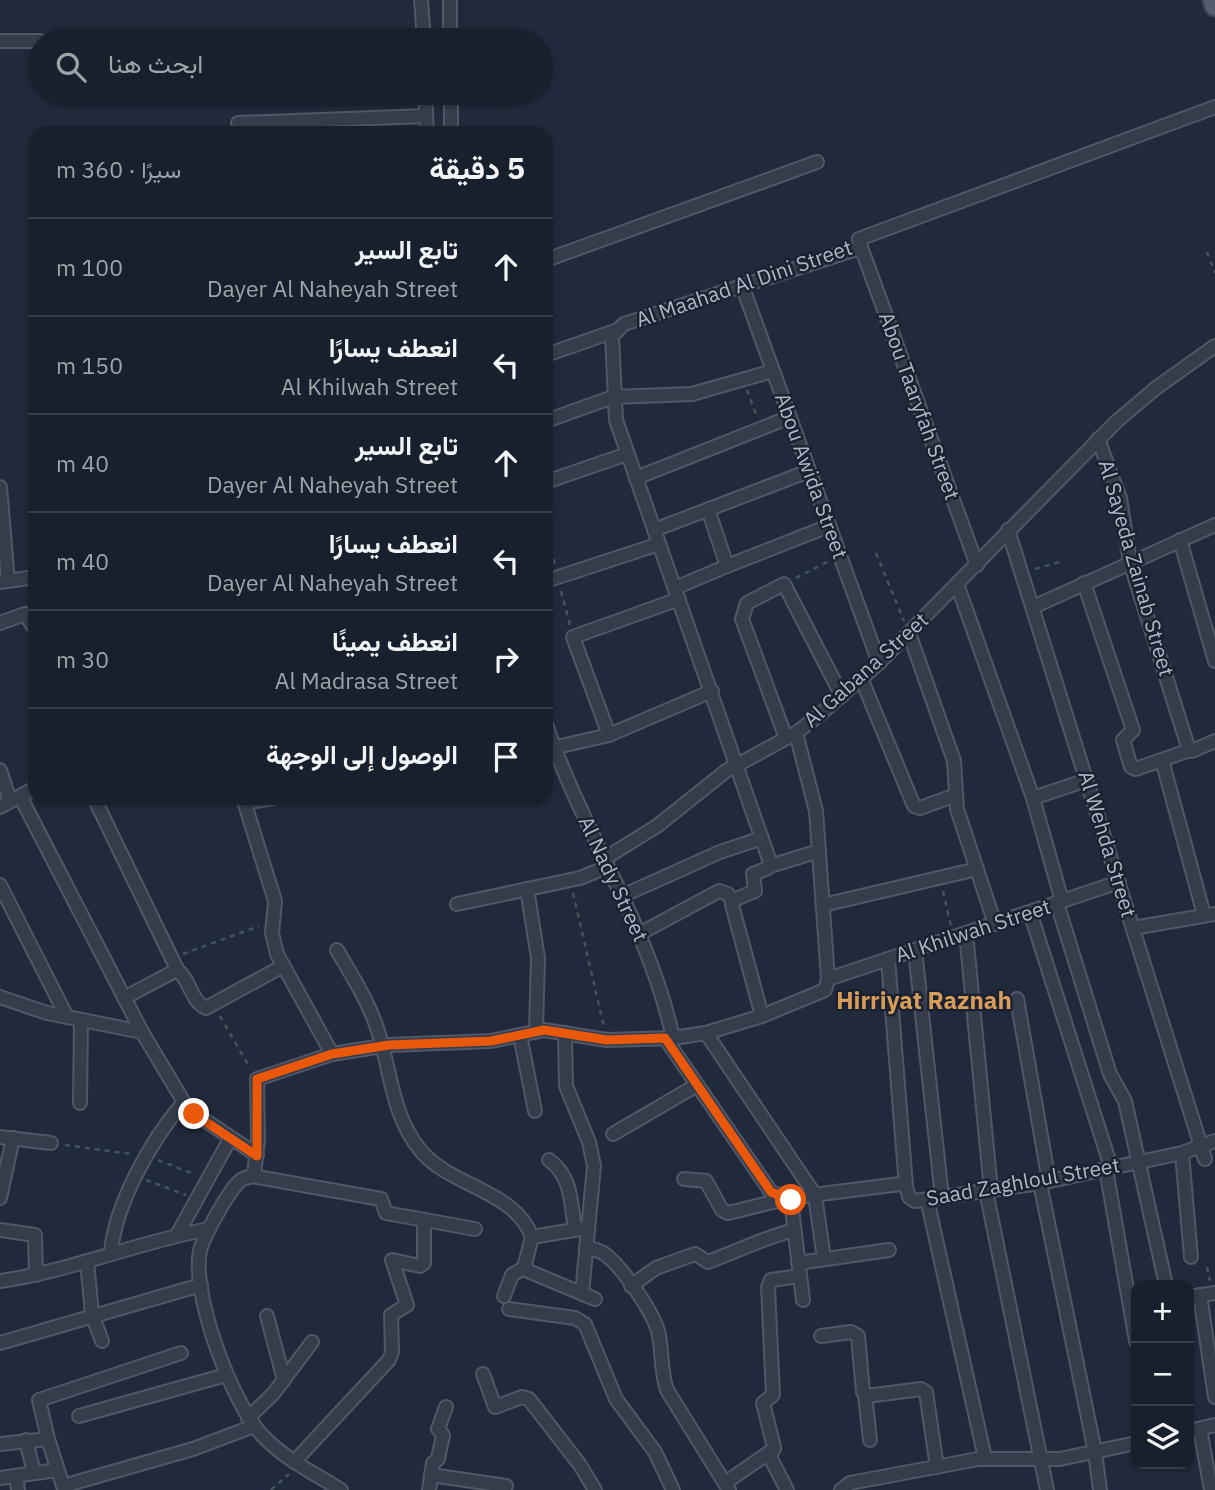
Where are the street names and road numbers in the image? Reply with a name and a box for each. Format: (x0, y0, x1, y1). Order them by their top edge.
street label: Al Maahad Al Dini Street (632, 233, 856, 333)
street label: Abou Taaryfah Street (873, 308, 967, 504)
street label: Abou Awida Street (769, 389, 855, 563)
street label: Al Sayeda Zainab Street (1093, 456, 1181, 679)
street label: Al Gabana Street (797, 606, 934, 733)
street label: Al Wehda Street (1072, 767, 1144, 920)
street label: Al Nady Street (573, 811, 655, 946)
street label: Al Khilwah Street (891, 892, 1054, 968)
street label: Saad Zaghloul Street (924, 1150, 1122, 1212)

